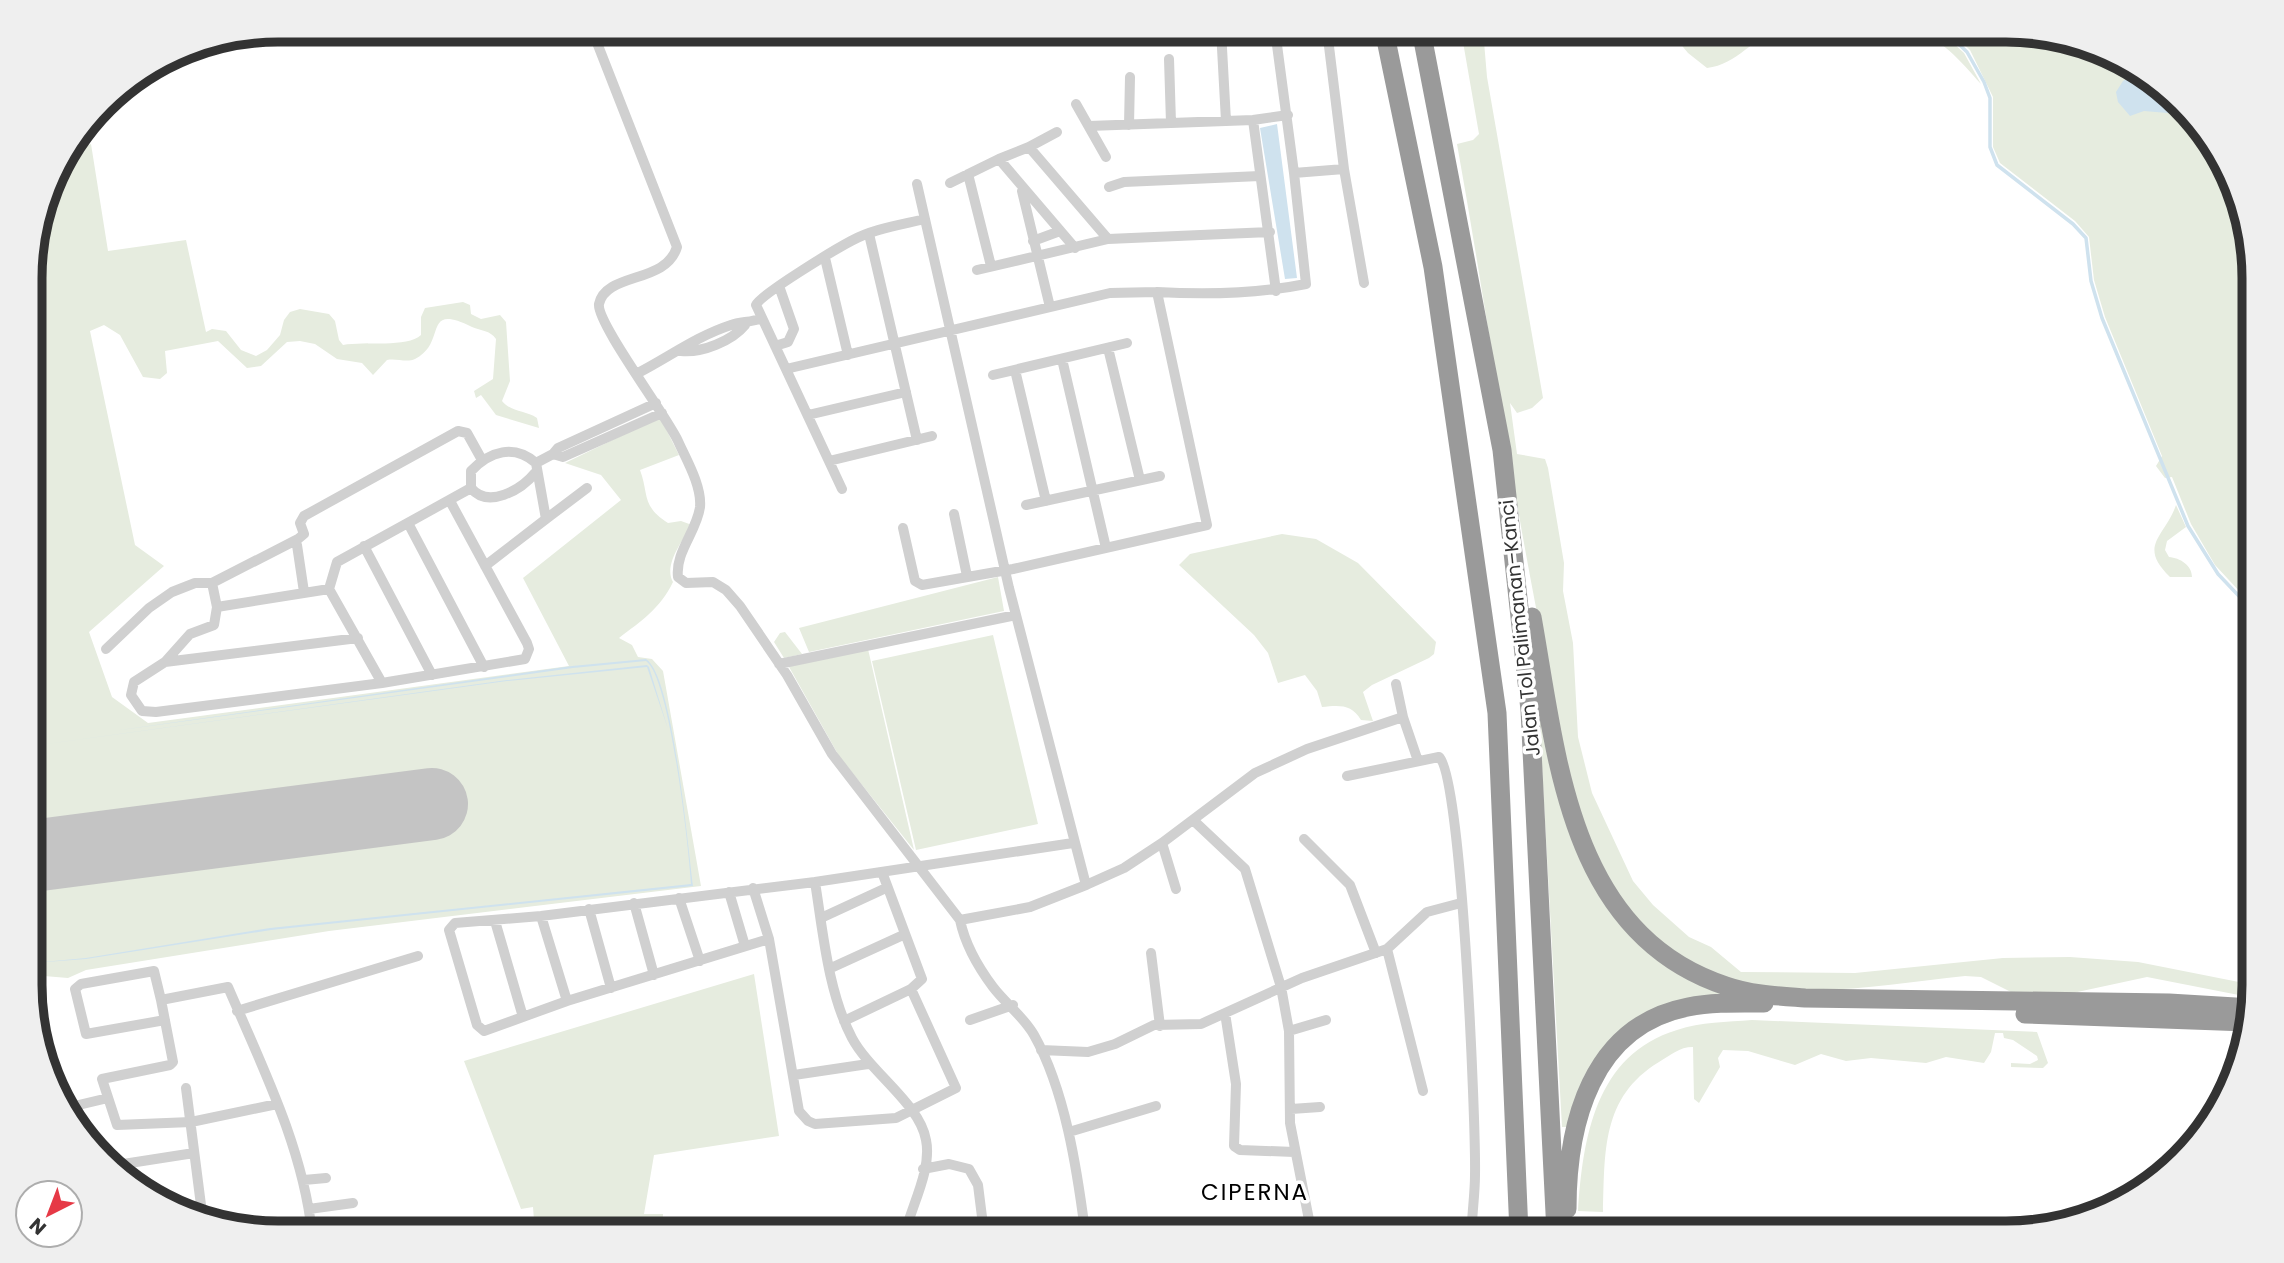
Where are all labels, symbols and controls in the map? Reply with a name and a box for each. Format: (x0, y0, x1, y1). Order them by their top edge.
street label: Jalan Tol Palimanan–Kanci (1493, 498, 1547, 758)
district label: CIPERNA (1201, 1176, 1309, 1208)
north arrow (14, 1179, 84, 1249)
text: N (24, 1211, 52, 1241)

